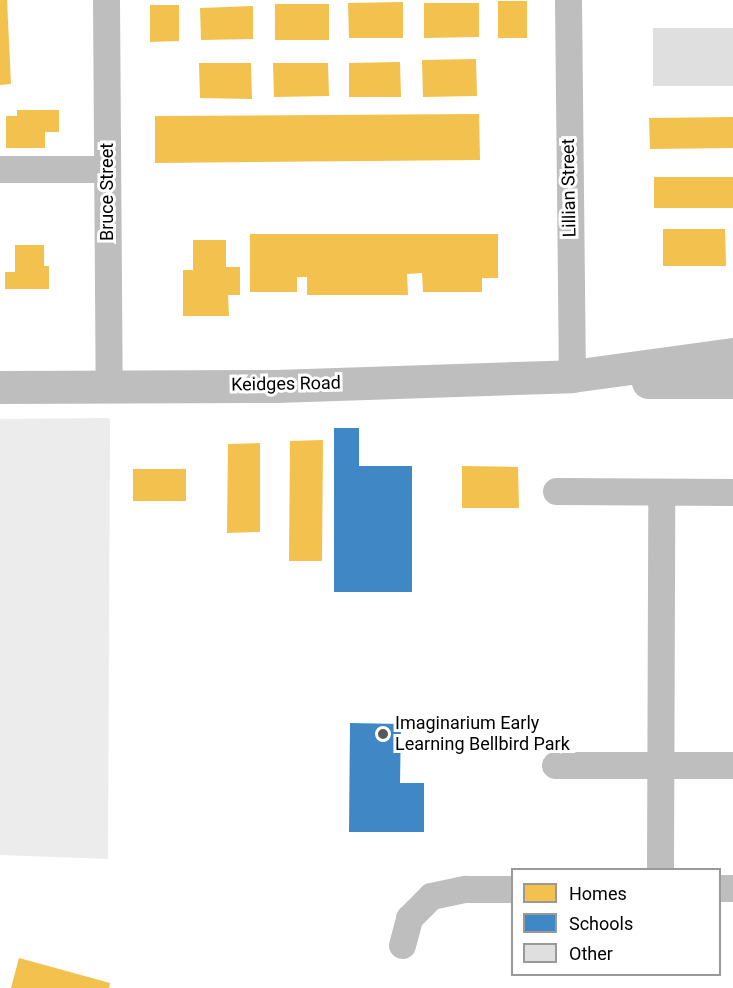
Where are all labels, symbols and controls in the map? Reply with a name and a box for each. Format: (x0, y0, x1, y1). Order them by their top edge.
street label: Lillian Street (557, 138, 581, 238)
street label: Bruce Street (96, 143, 118, 241)
street label: Keidges Road (231, 372, 341, 396)
place label: Imaginarium Early Learning Bellbird Park (395, 713, 570, 756)
marker: Imaginarium Early Learning Bellbird Park (376, 727, 390, 741)
legend (511, 868, 721, 976)
text: Homes (569, 883, 627, 904)
text: Schools (569, 913, 633, 934)
text: Other (569, 943, 613, 964)

